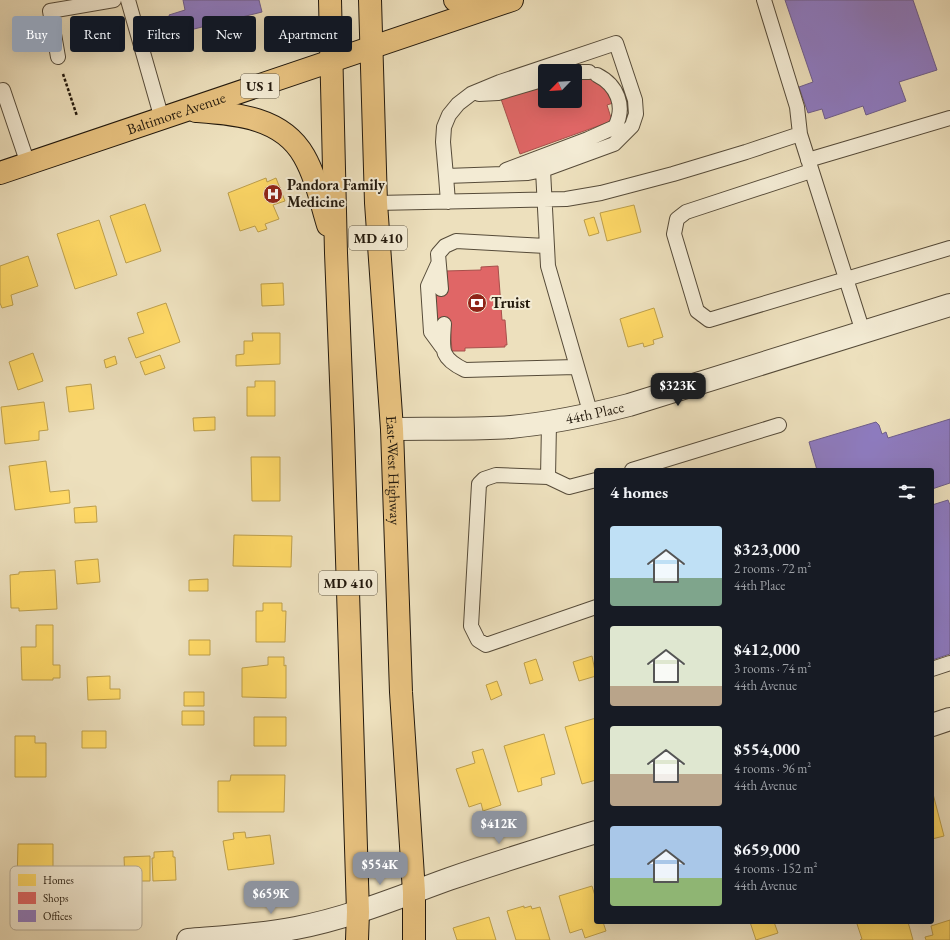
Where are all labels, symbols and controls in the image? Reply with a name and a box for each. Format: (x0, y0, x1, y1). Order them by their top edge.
chip: Buy (12, 16, 62, 52)
chip: Rent (70, 16, 125, 52)
chip: Filters (133, 16, 194, 52)
chip: New (202, 16, 256, 52)
chip: Apartment (264, 16, 352, 52)
north arrow (538, 64, 582, 108)
map controls (538, 64, 582, 108)
road number: US 1 (241, 74, 279, 98)
street label: Baltimore Avenue (124, 87, 228, 138)
place label: Pandora Family Medicine (287, 175, 386, 211)
hospital icon: Pandora Family Medicine (262, 183, 284, 205)
road number: MD 410 (349, 226, 407, 250)
bank icon: Truist (466, 292, 488, 314)
place label: Truist (491, 293, 531, 312)
pin: $323K (650, 373, 706, 407)
text: $323K (660, 377, 696, 394)
street label: 44th Place (564, 397, 626, 428)
street label: East-West Highway (382, 415, 405, 526)
text: 4 homes (610, 481, 668, 503)
icon: filters (896, 481, 918, 503)
text: $323,000 (734, 538, 800, 560)
icon: home (642, 542, 690, 590)
text: 2 rooms · 72 m² (734, 560, 811, 577)
road number: MD 410 (319, 571, 377, 595)
text: 44th Place (734, 577, 785, 594)
text: $412,000 (734, 638, 800, 660)
icon: home (642, 642, 690, 690)
text: 3 rooms · 74 m² (734, 660, 811, 677)
text: 44th Avenue (734, 677, 797, 694)
text: $554,000 (734, 738, 800, 760)
icon: home (642, 742, 690, 790)
text: 4 rooms · 96 m² (734, 760, 811, 777)
text: 44th Avenue (734, 777, 797, 794)
pin: $412K (471, 811, 527, 845)
text: $412K (481, 815, 517, 832)
text: $659,000 (734, 838, 800, 860)
icon: home (642, 842, 690, 890)
pin: $554K (352, 852, 408, 886)
text: $554K (362, 856, 398, 873)
text: 4 rooms · 152 m² (734, 860, 818, 877)
legend (10, 866, 142, 930)
text: Homes (43, 873, 74, 887)
text: 44th Avenue (734, 877, 797, 894)
pin: $659K (243, 881, 299, 915)
text: $659K (253, 885, 289, 902)
text: Shops (43, 891, 69, 905)
text: Offices (43, 909, 72, 923)

